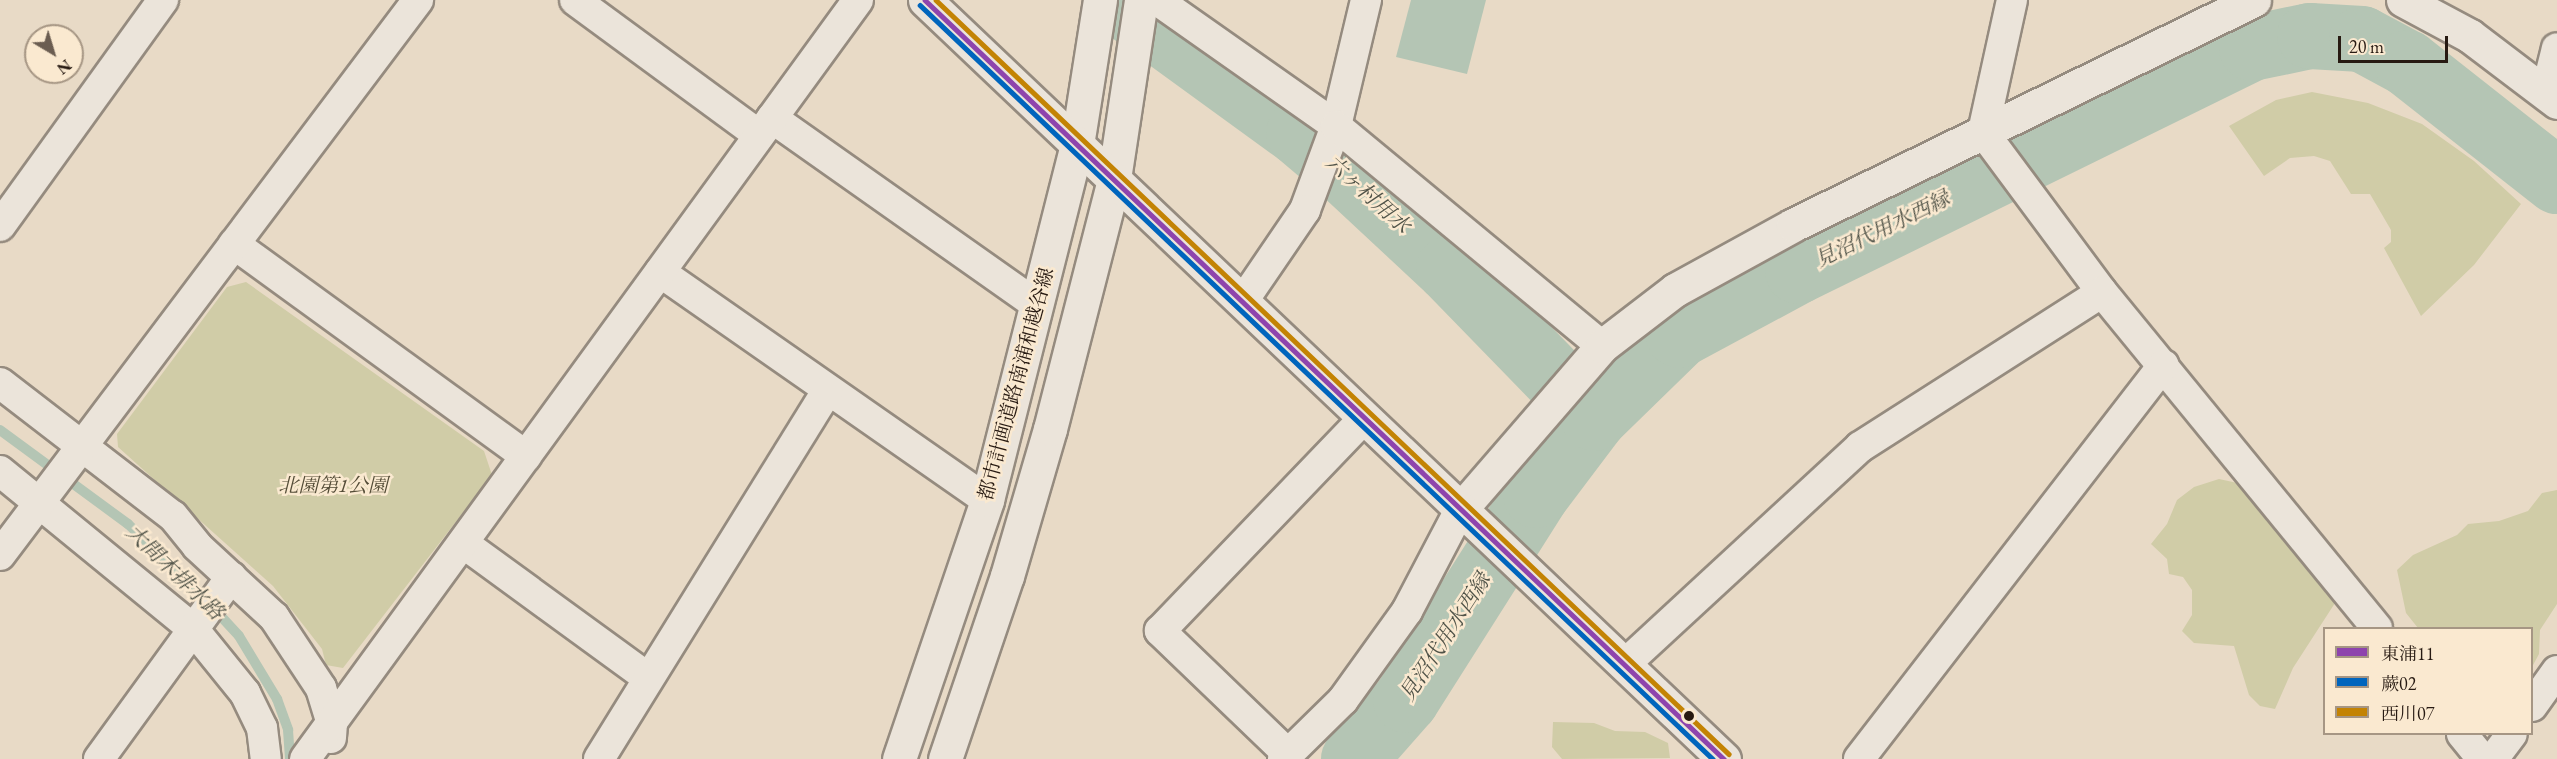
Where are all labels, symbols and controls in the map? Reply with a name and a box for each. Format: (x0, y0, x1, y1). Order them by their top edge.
north arrow (24, 24, 84, 84)
scale bar (2341, 24, 2450, 62)
text: 20 m (2349, 35, 2384, 58)
text: N (53, 55, 76, 79)
water label: 六ヶ村用水 (1321, 150, 1415, 238)
water label: 見沼代用水西縁 (1810, 185, 1954, 273)
street label: 都市計画道路南浦和越谷線 (973, 265, 1059, 503)
park label: 北園第1公園 (278, 473, 388, 497)
water label: 大間木排水路 (121, 519, 229, 625)
water label: 見沼代用水西縁 (1394, 568, 1496, 706)
legend (2323, 627, 2533, 735)
text: 東浦11 (2381, 642, 2434, 665)
text: 蕨02 (2381, 672, 2416, 695)
text: 西川07 (2381, 702, 2434, 725)
unlabelled marker (1683, 710, 1695, 722)

